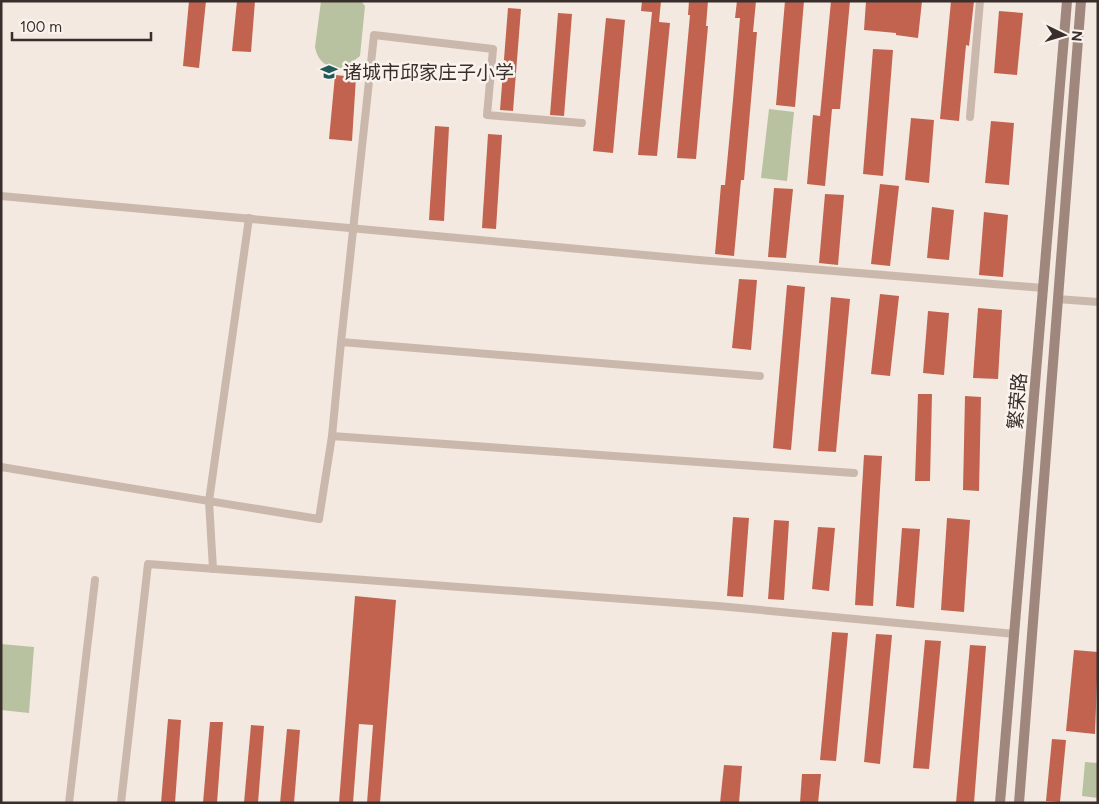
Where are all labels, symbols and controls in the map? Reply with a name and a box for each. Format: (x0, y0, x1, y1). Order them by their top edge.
scale bar (12, 10, 151, 42)
north arrow (1039, 10, 1089, 60)
text: 100 m (20, 18, 62, 36)
text: N (1068, 30, 1085, 42)
place label: 诸城市邱家庄子小学 (343, 61, 514, 84)
school or university icon: 诸城市邱家庄子小学 (319, 62, 339, 82)
street label: 繁荣路 (1004, 372, 1031, 430)

